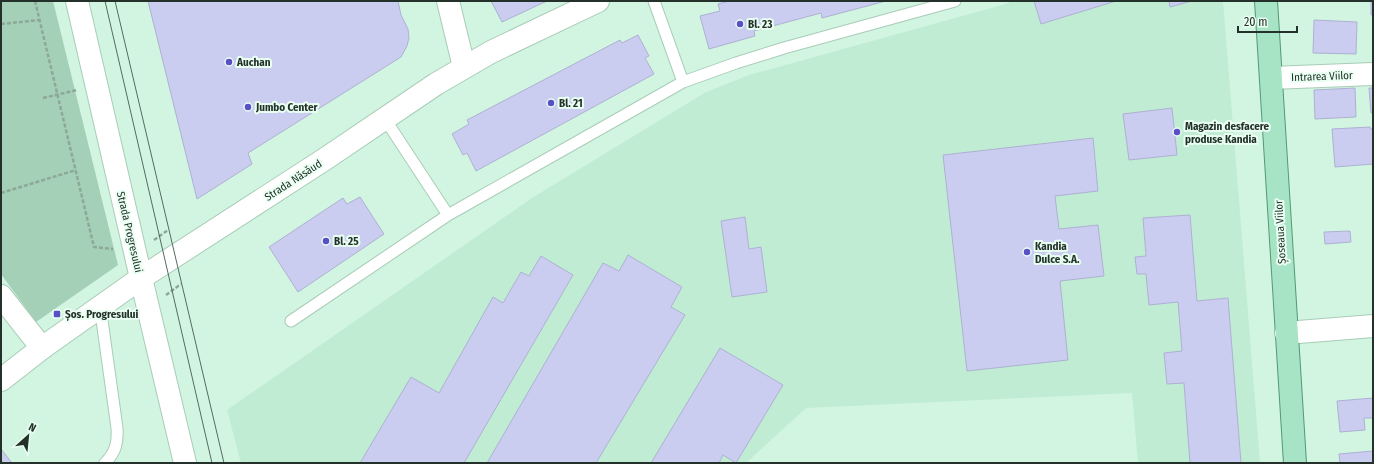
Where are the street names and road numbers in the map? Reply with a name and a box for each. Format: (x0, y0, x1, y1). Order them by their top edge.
street label: Intrarea Viilor (1291, 69, 1353, 84)
street label: Strada Năsăud (262, 157, 324, 204)
street label: Strada Progresului (114, 190, 145, 274)
street label: Șoseaua Viilor (1272, 200, 1289, 264)

